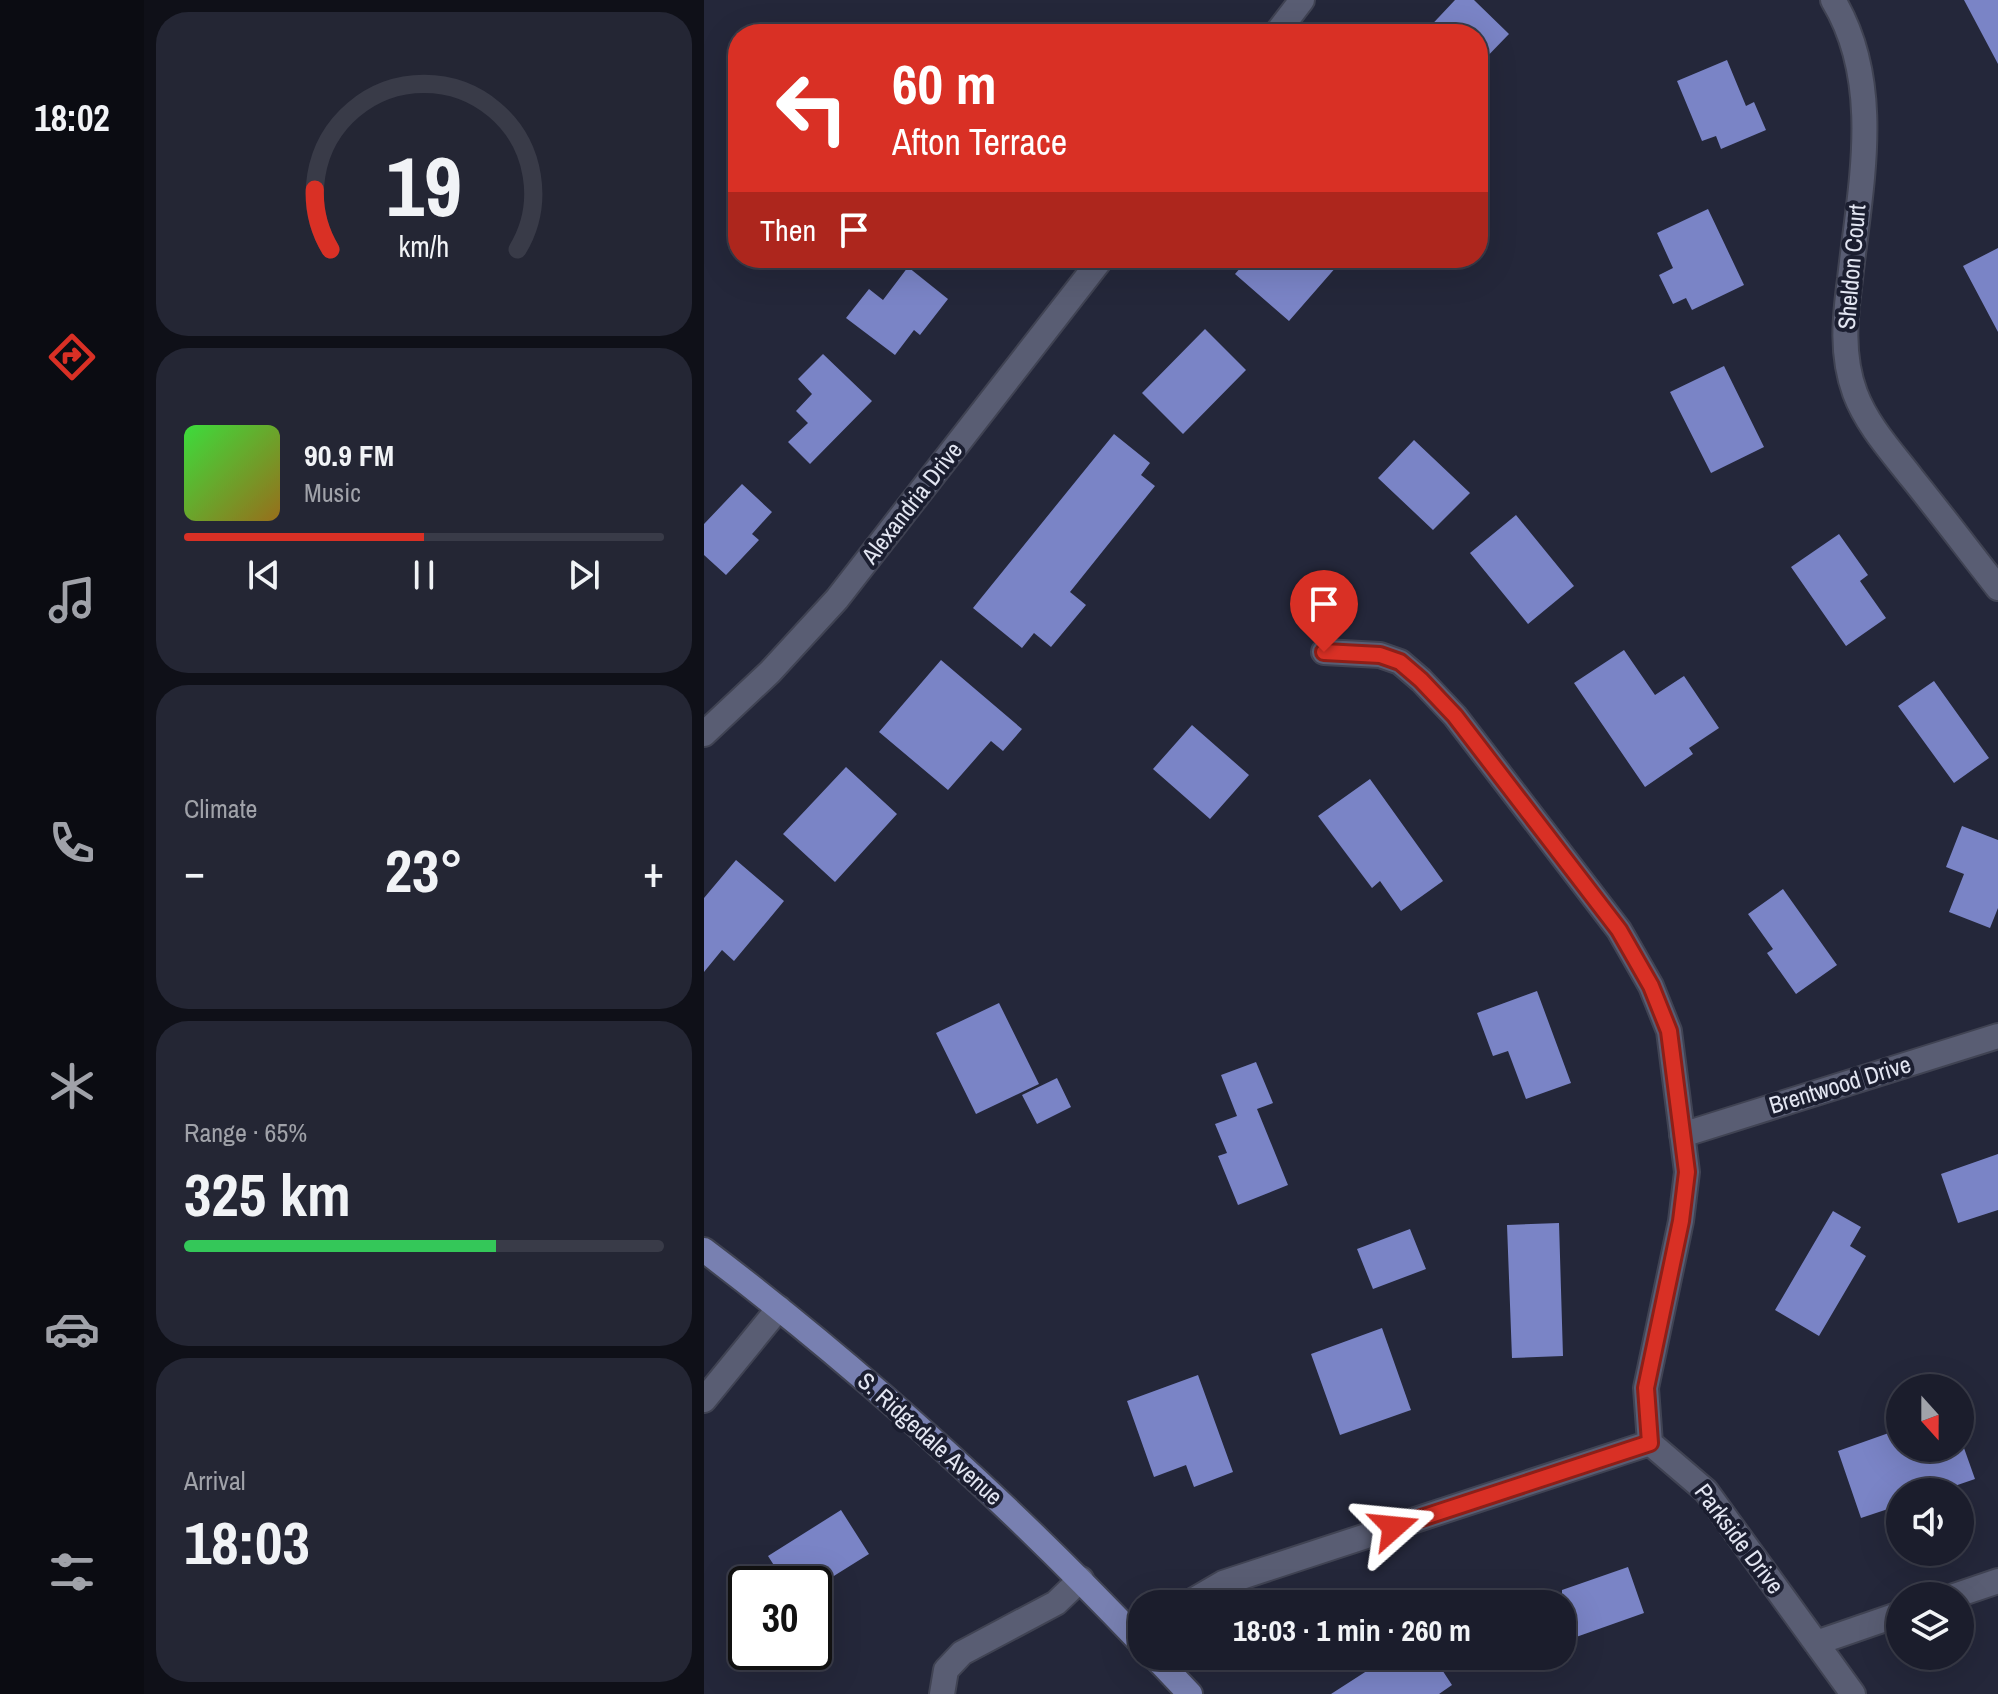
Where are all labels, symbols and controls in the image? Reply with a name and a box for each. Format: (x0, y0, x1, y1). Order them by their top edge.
text: 60 m (892, 46, 997, 121)
icon: left (760, 56, 864, 160)
text: 18:02 (34, 94, 110, 142)
text: Afton Terrace (892, 118, 1067, 166)
text: 19 (386, 130, 462, 242)
street label: Sheldon Court (1830, 202, 1872, 331)
icon: arrive (832, 208, 876, 252)
text: Then (760, 210, 816, 250)
text: km/h (399, 227, 449, 266)
icon: directions (44, 329, 100, 385)
text: 90.9 FM (304, 435, 394, 475)
street label: Alexandria Drive (853, 435, 969, 571)
text: Music (304, 475, 361, 510)
icon: previous (242, 553, 286, 597)
icon: pause (402, 553, 446, 597)
icon: next (562, 553, 606, 597)
pin (1290, 570, 1358, 652)
icon: music (44, 572, 100, 628)
icon: arrive (1302, 582, 1346, 626)
text: Climate (184, 791, 257, 826)
icon: phone (44, 815, 100, 871)
text: 23° (385, 830, 463, 911)
text: − (184, 841, 205, 901)
text: + (643, 841, 664, 901)
street label: Brentwood Drive (1765, 1047, 1914, 1121)
icon: climate (44, 1058, 100, 1114)
text: Range · 65% (184, 1115, 307, 1150)
text: 325 km (184, 1154, 351, 1235)
icon: car (44, 1301, 100, 1357)
street label: S. Ridgedale Avenue (851, 1365, 1010, 1512)
north arrow (1886, 1374, 1974, 1462)
map controls (1886, 1374, 1974, 1670)
text: Arrival (184, 1463, 246, 1498)
street label: Parkside Drive (1688, 1477, 1792, 1600)
button: sound (1886, 1478, 1974, 1566)
position arrow (1352, 1485, 1436, 1569)
text: 18:03 (184, 1502, 310, 1583)
icon: filters (44, 1544, 100, 1600)
speed limit sign: 30 (728, 1566, 832, 1670)
button: layers (1886, 1582, 1974, 1670)
text: 18:03 · 1 min · 260 m (1233, 1610, 1471, 1650)

